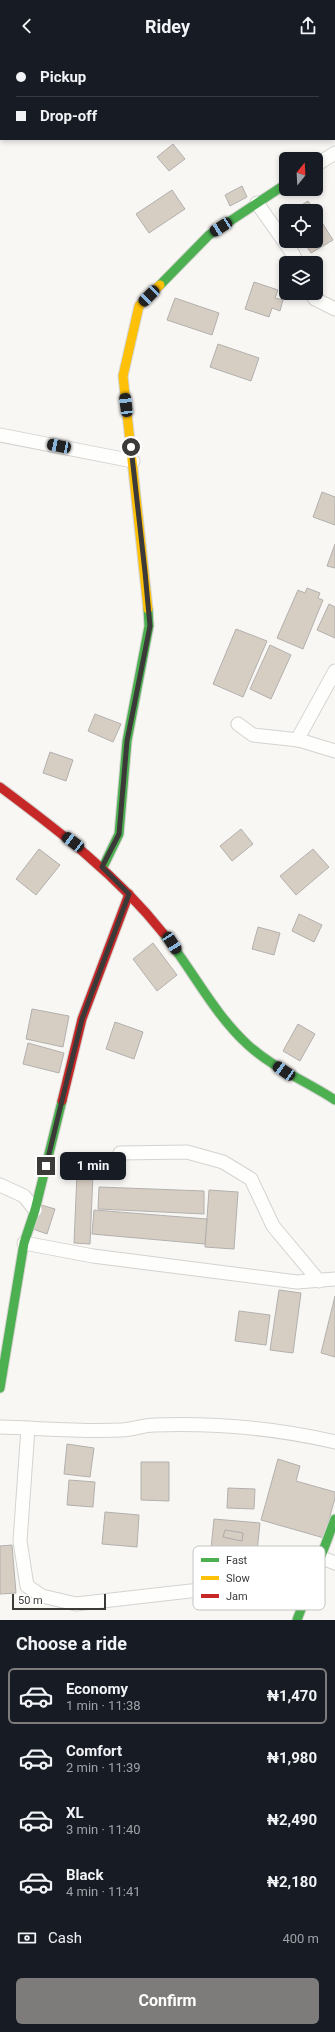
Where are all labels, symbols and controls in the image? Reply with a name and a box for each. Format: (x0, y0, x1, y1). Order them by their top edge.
icon: back (16, 15, 38, 37)
icon: share (297, 15, 319, 37)
text: Ridey (145, 16, 190, 37)
text: Pickup (40, 68, 86, 86)
text: Drop-off (40, 107, 97, 125)
north arrow (279, 152, 323, 196)
map controls (279, 152, 323, 300)
button: locate (279, 204, 323, 248)
car (208, 215, 234, 239)
button: layers (279, 256, 323, 300)
car (136, 283, 162, 309)
car (119, 392, 133, 418)
car (46, 438, 72, 454)
route start (122, 438, 140, 456)
car (60, 830, 86, 854)
car (160, 930, 184, 956)
car (271, 1059, 297, 1083)
callout: 1 min (60, 1152, 126, 1180)
route end (37, 1157, 55, 1175)
text: 1 min (77, 1158, 109, 1173)
legend (193, 1546, 325, 1610)
text: Fast (226, 1554, 248, 1567)
text: Slow (226, 1572, 250, 1585)
text: Jam (226, 1590, 248, 1603)
scale bar (12, 1592, 106, 1611)
text: 50 m (18, 1594, 43, 1607)
text: Choose a ride (16, 1633, 127, 1654)
icon: car (18, 1678, 54, 1714)
text: Economy (66, 1680, 128, 1698)
text: ₦1,470 (267, 1687, 317, 1705)
text: 1 min · 11:38 (66, 1698, 141, 1713)
icon: car (18, 1740, 54, 1776)
text: Comfort (66, 1742, 122, 1760)
text: ₦1,980 (267, 1749, 317, 1767)
text: 2 min · 11:39 (66, 1760, 141, 1775)
icon: car (18, 1802, 54, 1838)
text: XL (66, 1804, 84, 1822)
text: ₦2,490 (267, 1811, 317, 1829)
text: 3 min · 11:40 (66, 1822, 141, 1837)
icon: car (18, 1864, 54, 1900)
text: Black (66, 1866, 103, 1884)
text: ₦2,180 (267, 1873, 317, 1891)
text: 4 min · 11:41 (66, 1884, 141, 1899)
icon: cash (16, 1927, 38, 1949)
text: Cash (48, 1929, 82, 1947)
text: 400 m (282, 1931, 319, 1946)
button: Confirm (16, 1978, 319, 2024)

